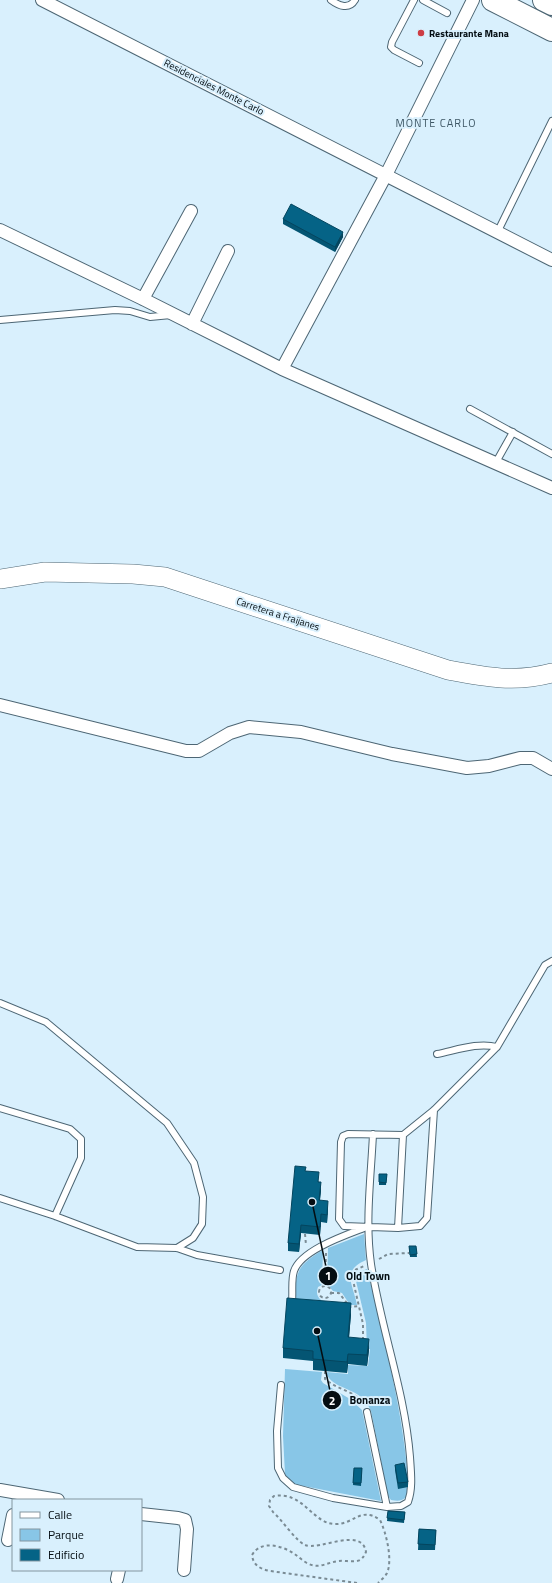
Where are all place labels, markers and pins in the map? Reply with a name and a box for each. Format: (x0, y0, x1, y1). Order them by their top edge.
place label: Restaurante Mana (429, 26, 509, 41)
marker: Restaurante Mana (416, 28, 426, 38)
callout: Old Town (318, 1264, 398, 1287)
callout: Bonanza (322, 1389, 399, 1412)

